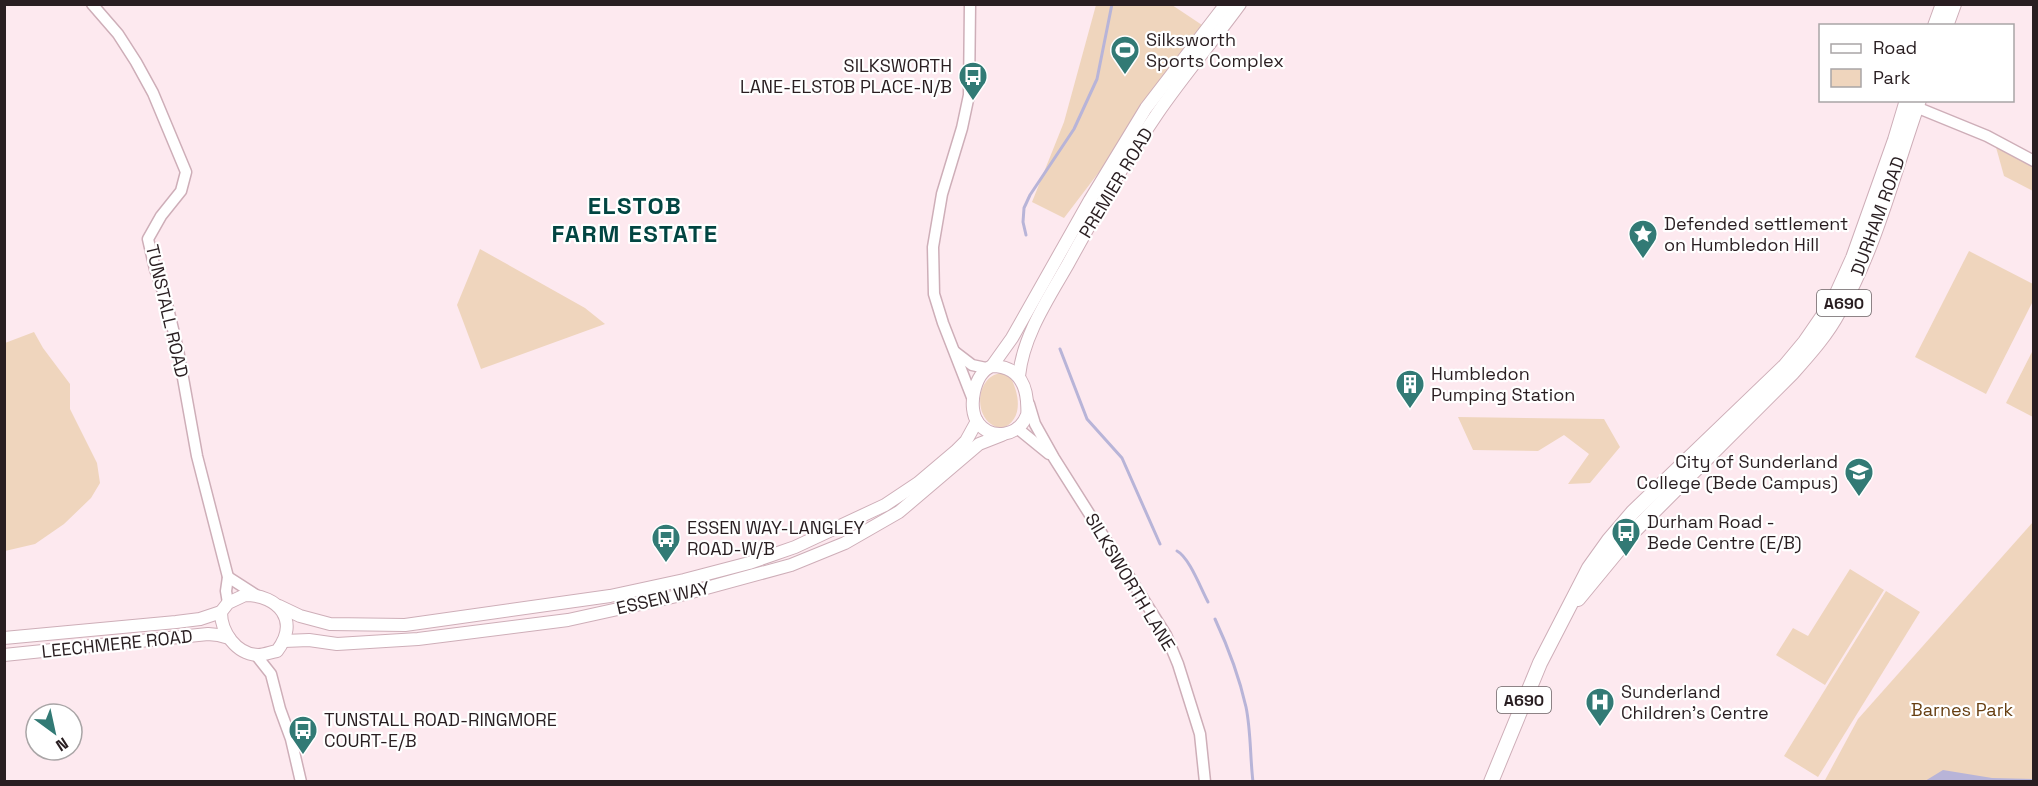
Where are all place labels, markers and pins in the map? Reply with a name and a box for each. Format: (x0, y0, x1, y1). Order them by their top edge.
place label: Silksworth Sports Complex (1146, 28, 1284, 72)
sports icon: Silksworth Sports Complex (1109, 34, 1141, 76)
place label: SILKSWORTH LANE-ELSTOB PLACE-N/B (740, 54, 952, 98)
bus stop icon: SILKSWORTH LANE-ELSTOB PLACE-N/B (957, 60, 989, 102)
place label: Defended settlement on Humbledon Hill (1664, 212, 1848, 256)
place icon: Defended settlement on Humbledon Hill (1627, 218, 1659, 260)
place label: Humbledon Pumping Station (1431, 362, 1575, 406)
building icon: Humbledon Pumping Station (1394, 368, 1426, 410)
place label: City of Sunderland College (Bede Campus) (1637, 450, 1838, 494)
school or university icon: City of Sunderland College (Bede Campus) (1843, 456, 1875, 498)
place label: Durham Road - Bede Centre (E/B) (1647, 510, 1802, 554)
place label: ESSEN WAY-LANGLEY ROAD-W/B (687, 516, 865, 560)
bus stop icon: Durham Road - Bede Centre (E/B) (1610, 516, 1642, 558)
bus stop icon: ESSEN WAY-LANGLEY ROAD-W/B (650, 522, 682, 564)
place label: Sunderland Children's Centre (1621, 680, 1769, 724)
hospital icon: Sunderland Children's Centre (1584, 686, 1616, 728)
place label: TUNSTALL ROAD-RINGMORE COURT-E/B (324, 708, 557, 752)
bus stop icon: TUNSTALL ROAD-RINGMORE COURT-E/B (287, 714, 319, 756)

